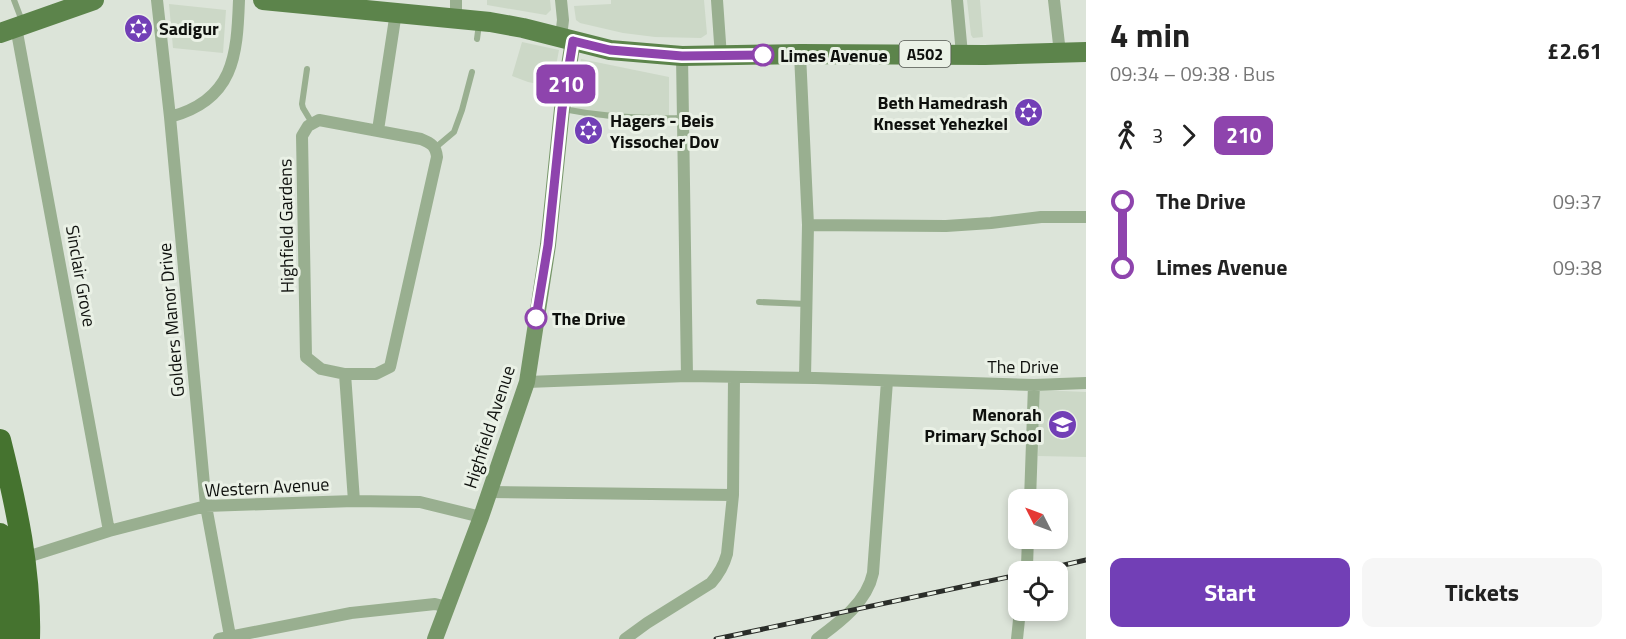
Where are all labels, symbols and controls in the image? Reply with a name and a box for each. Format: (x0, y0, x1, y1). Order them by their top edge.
text: 4 min (1110, 10, 1190, 60)
synagogue icon: Sadigur (122, 12, 154, 44)
place label: Sadigur (159, 15, 219, 42)
text: £2.61 (1547, 34, 1602, 68)
road number: A502 (900, 41, 950, 67)
place label: Limes Avenue (780, 42, 888, 69)
marker: Limes Avenue (752, 44, 774, 66)
text: 09:34 – 09:38 · Bus (1110, 58, 1275, 89)
line badge: 210 (532, 64, 600, 104)
text: 210 (548, 68, 584, 100)
place label: Beth Hamedrash Knesset Yehezkel (873, 89, 1008, 137)
synagogue icon: Beth Hamedrash Knesset Yehezkel (1013, 96, 1045, 128)
place label: Hagers - Beis Yissocher Dov (610, 107, 719, 155)
synagogue icon: Hagers - Beis Yissocher Dov (573, 114, 605, 146)
icon: walk (1110, 119, 1143, 152)
icon: forward (1172, 119, 1205, 152)
text: 210 (1226, 119, 1261, 151)
text: 3 (1152, 120, 1163, 151)
street label: Highfield Gardens (271, 159, 301, 293)
text: The Drive (1156, 184, 1246, 218)
text: 09:37 (1553, 186, 1602, 217)
street label: Sinclair Grove (59, 223, 103, 329)
street label: Golders Manor Drive (151, 242, 191, 398)
text: Limes Avenue (1156, 250, 1287, 284)
text: 09:38 (1553, 252, 1602, 283)
place label: The Drive (552, 305, 625, 332)
marker: The Drive (525, 307, 547, 329)
street label: The Drive (987, 353, 1059, 380)
street label: Highfield Avenue (456, 362, 522, 492)
place label: Menorah Primary School (924, 401, 1042, 449)
school or university icon: Menorah Primary School (1047, 408, 1079, 440)
street label: Western Avenue (204, 470, 330, 504)
north arrow (1008, 489, 1068, 549)
map controls (1008, 489, 1068, 621)
button: Start (1110, 558, 1350, 627)
button: Tickets (1362, 558, 1602, 627)
button: locate (1008, 561, 1068, 621)

